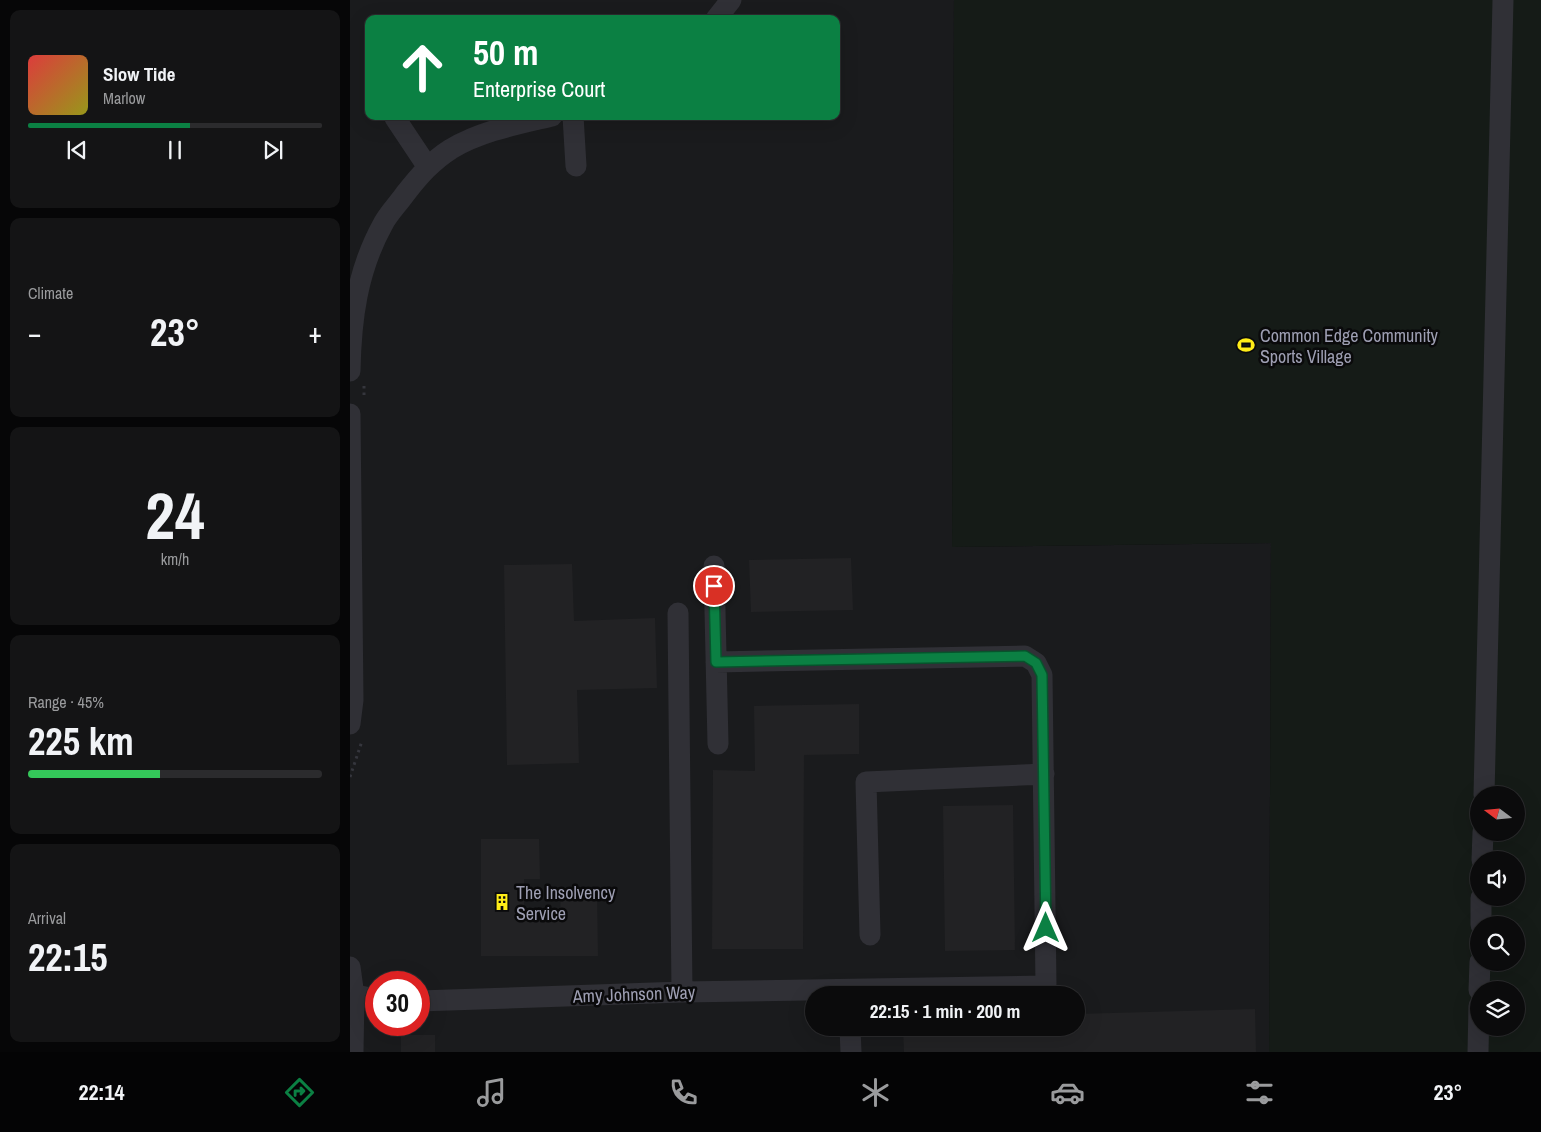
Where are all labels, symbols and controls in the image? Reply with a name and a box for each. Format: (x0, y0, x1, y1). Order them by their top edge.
text: 50 m (473, 29, 538, 76)
icon: ahead (390, 35, 455, 100)
text: Slow Tide (103, 61, 175, 87)
text: Enterprise Court (473, 74, 605, 104)
text: Marlow (103, 87, 145, 109)
icon: previous (63, 136, 91, 164)
icon: pause (161, 136, 189, 164)
icon: next (259, 136, 287, 164)
text: Climate (28, 282, 73, 304)
text: 23° (150, 307, 200, 358)
text: − (28, 314, 41, 352)
text: + (309, 314, 322, 352)
place label: Common Edge Community Sports Village (1260, 323, 1439, 369)
sports icon: Common Edge Community Sports Village (1236, 335, 1256, 355)
text: 24 (145, 472, 205, 559)
text: km/h (161, 548, 189, 570)
pin (693, 565, 735, 607)
icon: arrive (700, 572, 728, 600)
text: Range · 45% (28, 691, 104, 713)
text: 225 km (28, 716, 134, 767)
north arrow (1470, 786, 1525, 841)
map controls (1470, 786, 1525, 1036)
button: sound (1470, 851, 1525, 906)
place label: The Insolvency Service (516, 880, 616, 926)
building icon: The Insolvency Service (492, 892, 512, 912)
position arrow (1019, 901, 1071, 953)
text: Arrival (28, 907, 66, 929)
button: search (1470, 916, 1525, 971)
text: 22:15 (28, 932, 108, 983)
speed limit sign: 30 (365, 971, 430, 1036)
street label: Amy Johnson Way (571, 979, 696, 1009)
button: layers (1470, 981, 1525, 1036)
text: 22:15 · 1 min · 200 m (870, 998, 1020, 1024)
icon: directions (282, 1075, 317, 1110)
icon: music (474, 1075, 509, 1110)
icon: phone (666, 1075, 701, 1110)
icon: climate (858, 1075, 893, 1110)
icon: car (1050, 1075, 1085, 1110)
icon: filters (1242, 1075, 1277, 1110)
text: 22:14 (78, 1077, 125, 1107)
text: 23° (1434, 1077, 1462, 1107)

